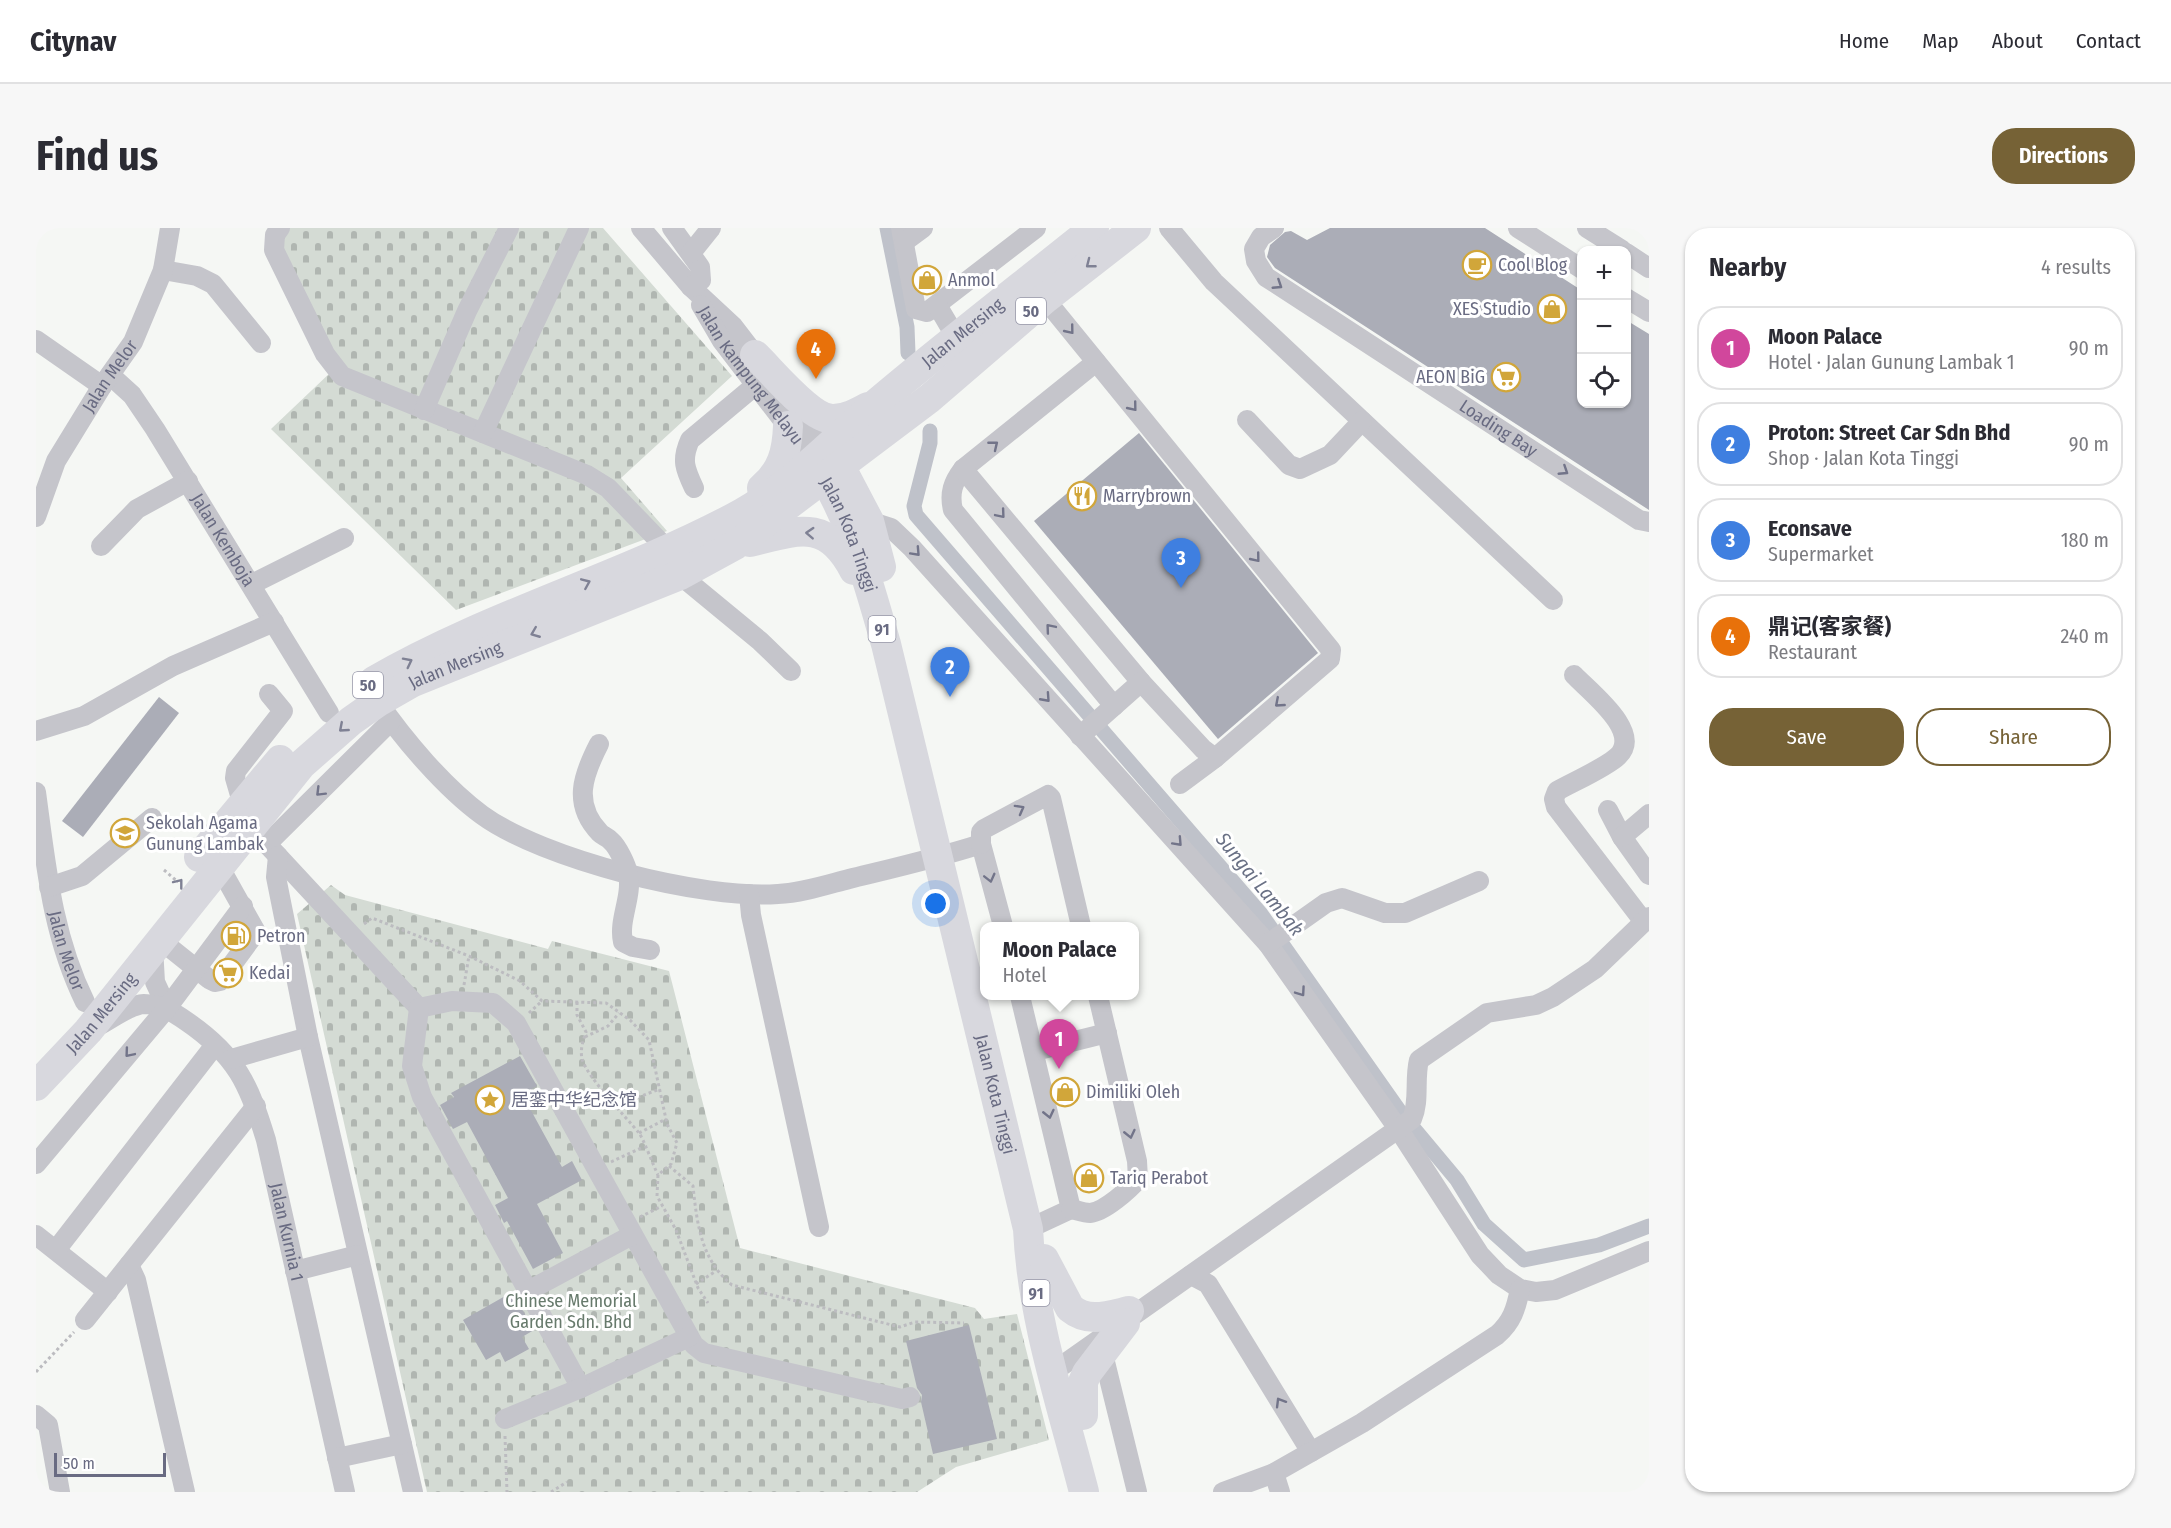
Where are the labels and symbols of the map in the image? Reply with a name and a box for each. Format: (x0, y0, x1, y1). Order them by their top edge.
cafe icon: Cool Blog (1461, 249, 1493, 281)
place label: Cool Blog (1498, 254, 1568, 276)
one-way arrow (1086, 256, 1097, 267)
shop icon: Anmol (911, 264, 943, 296)
place label: Anmol (948, 269, 995, 291)
one-way arrow (1272, 277, 1282, 289)
street label: Jalan Mersing (917, 293, 1008, 372)
shop icon: XES Studio (1536, 293, 1568, 325)
road number: 50 (1016, 298, 1046, 324)
place label: XES Studio (1453, 298, 1531, 320)
street label: Jalan Kampung Melayu (693, 302, 808, 449)
one-way arrow (1063, 323, 1074, 334)
pin: 4 (796, 330, 836, 379)
street label: Jalan Melor (78, 335, 143, 416)
supermarket icon: AEON BiG (1490, 361, 1522, 393)
place label: AEON BiG (1416, 366, 1485, 388)
street label: Loading Bay (1455, 395, 1541, 462)
one-way arrow (1126, 400, 1137, 411)
one-way arrow (987, 441, 998, 452)
one-way arrow (1558, 464, 1568, 476)
street label: Jalan Kota Tinggi (815, 473, 881, 595)
restaurant icon: Marrybrown (1066, 480, 1098, 512)
place label: Marrybrown (1103, 485, 1191, 507)
street label: Jalan Kemboja (186, 489, 260, 591)
one-way arrow (994, 507, 1005, 518)
one-way arrow (805, 527, 814, 540)
pin: 3 (1162, 538, 1200, 588)
one-way arrow (909, 546, 920, 556)
one-way arrow (1249, 551, 1260, 562)
one-way arrow (580, 578, 591, 590)
road number: 91 (868, 616, 896, 642)
one-way arrow (1047, 624, 1058, 635)
one-way arrow (530, 625, 541, 638)
street label: Jalan Mersing (404, 636, 506, 693)
pin: 2 (930, 648, 970, 697)
one-way arrow (402, 658, 413, 670)
road number: 50 (353, 672, 383, 698)
one-way arrow (1039, 691, 1050, 701)
one-way arrow (1275, 696, 1286, 707)
one-way arrow (339, 721, 349, 732)
one-way arrow (317, 785, 328, 796)
one-way arrow (1014, 805, 1025, 816)
place label: Sekolah Agama Gunung Lambak (146, 812, 265, 855)
school or university icon: Sekolah Agama Gunung Lambak (109, 817, 141, 849)
water label: Sungai Lambak (1210, 827, 1309, 941)
one-way arrow (1171, 835, 1182, 845)
one-way arrow (983, 873, 996, 883)
one-way arrow (172, 878, 183, 889)
your location (921, 889, 950, 918)
street label: Jalan Melor (44, 909, 90, 995)
fuel station icon: Petron (220, 920, 252, 952)
place label: Petron (257, 925, 305, 947)
supermarket icon: Kedai (212, 957, 244, 989)
place label: Kedai (249, 962, 290, 984)
street label: Jalan Mersing (61, 968, 142, 1058)
one-way arrow (1294, 986, 1305, 997)
pin: 1 (1040, 1020, 1078, 1069)
street label: Jalan Kota Tinggi (970, 1032, 1020, 1156)
one-way arrow (126, 1046, 137, 1057)
shop icon: Dimiliki Oleh (1049, 1076, 1081, 1108)
place label: Dimiliki Oleh (1086, 1081, 1180, 1103)
place icon: 居銮中华纪念馆 (474, 1084, 506, 1116)
place label: 居銮中华纪念馆 (511, 1089, 637, 1111)
one-way arrow (1042, 1108, 1055, 1118)
one-way arrow (1123, 1129, 1136, 1139)
shop icon: Tariq Perabot (1073, 1162, 1105, 1194)
place label: Tariq Perabot (1110, 1167, 1208, 1189)
street label: Jalan Kurnia 1 (265, 1181, 308, 1283)
road number: 91 (1022, 1280, 1050, 1306)
park label: Chinese Memorial Garden Sdn. Bhd (505, 1290, 637, 1333)
one-way arrow (1276, 1398, 1288, 1408)
scale bar (54, 1450, 166, 1478)

